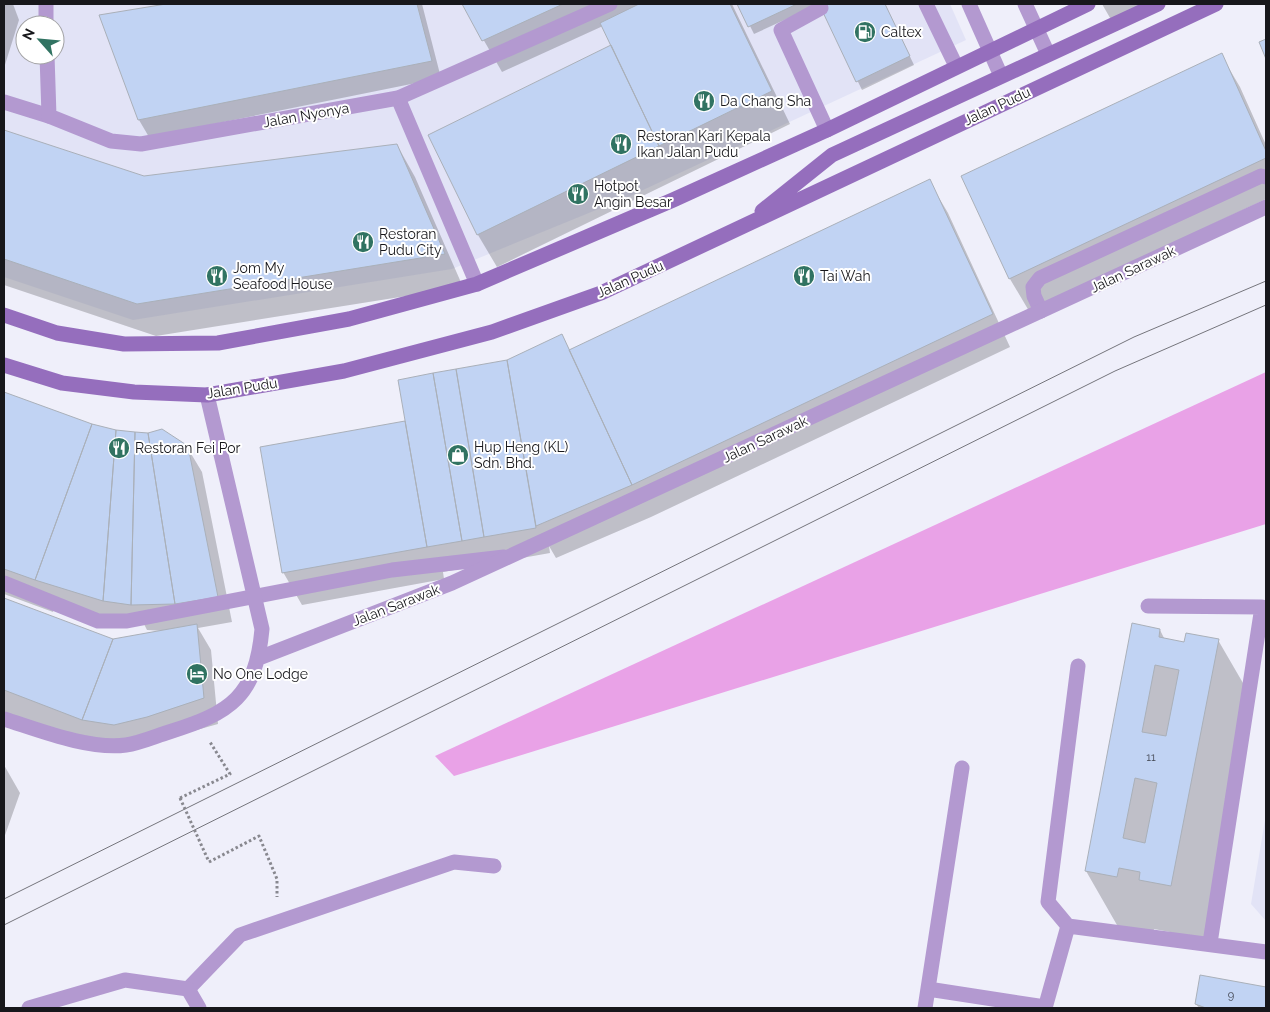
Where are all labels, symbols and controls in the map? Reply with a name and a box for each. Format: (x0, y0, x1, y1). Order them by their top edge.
north arrow (15, 15, 65, 65)
fuel station icon: Caltex (853, 20, 877, 44)
place label: Caltex (881, 24, 922, 40)
text: N (19, 26, 38, 42)
street label: Jalan Pudu (961, 84, 1033, 128)
restaurant icon: Da Chang Sha (692, 89, 716, 113)
place label: Da Chang Sha (720, 93, 811, 109)
street label: Jalan Nyonya (262, 100, 350, 130)
place label: Restoran Kari Kepala Ikan Jalan Pudu (637, 128, 771, 160)
restaurant icon: Restoran Kari Kepala Ikan Jalan Pudu (609, 132, 633, 156)
place label: Hotpot Angin Besar (594, 178, 672, 210)
restaurant icon: Hotpot Angin Besar (566, 182, 590, 206)
place label: Restoran Pudu City (379, 226, 442, 258)
restaurant icon: Restoran Pudu City (351, 230, 375, 254)
street label: Jalan Sarawak (1088, 242, 1179, 296)
street label: Jalan Pudu (594, 257, 666, 301)
place label: Jom My Seafood House (233, 260, 332, 292)
restaurant icon: Jom My Seafood House (205, 264, 229, 288)
restaurant icon: Tai Wah (792, 264, 816, 288)
place label: Tai Wah (820, 268, 871, 284)
street label: Jalan Pudu (205, 375, 279, 401)
street label: Jalan Sarawak (720, 412, 811, 466)
restaurant icon: Restoran Fei Por (107, 436, 131, 460)
place label: Hup Heng (KL) Sdn. Bhd. (474, 439, 569, 471)
place label: Restoran Fei Por (135, 440, 241, 456)
shop icon: Hup Heng (KL) Sdn. Bhd. (446, 443, 470, 467)
street label: Jalan Sarawak (350, 581, 442, 629)
hotel icon: No One Lodge (185, 662, 209, 686)
place label: No One Lodge (213, 666, 308, 682)
house number: 11 (1146, 751, 1156, 764)
house number: 9 (1228, 989, 1234, 1002)

